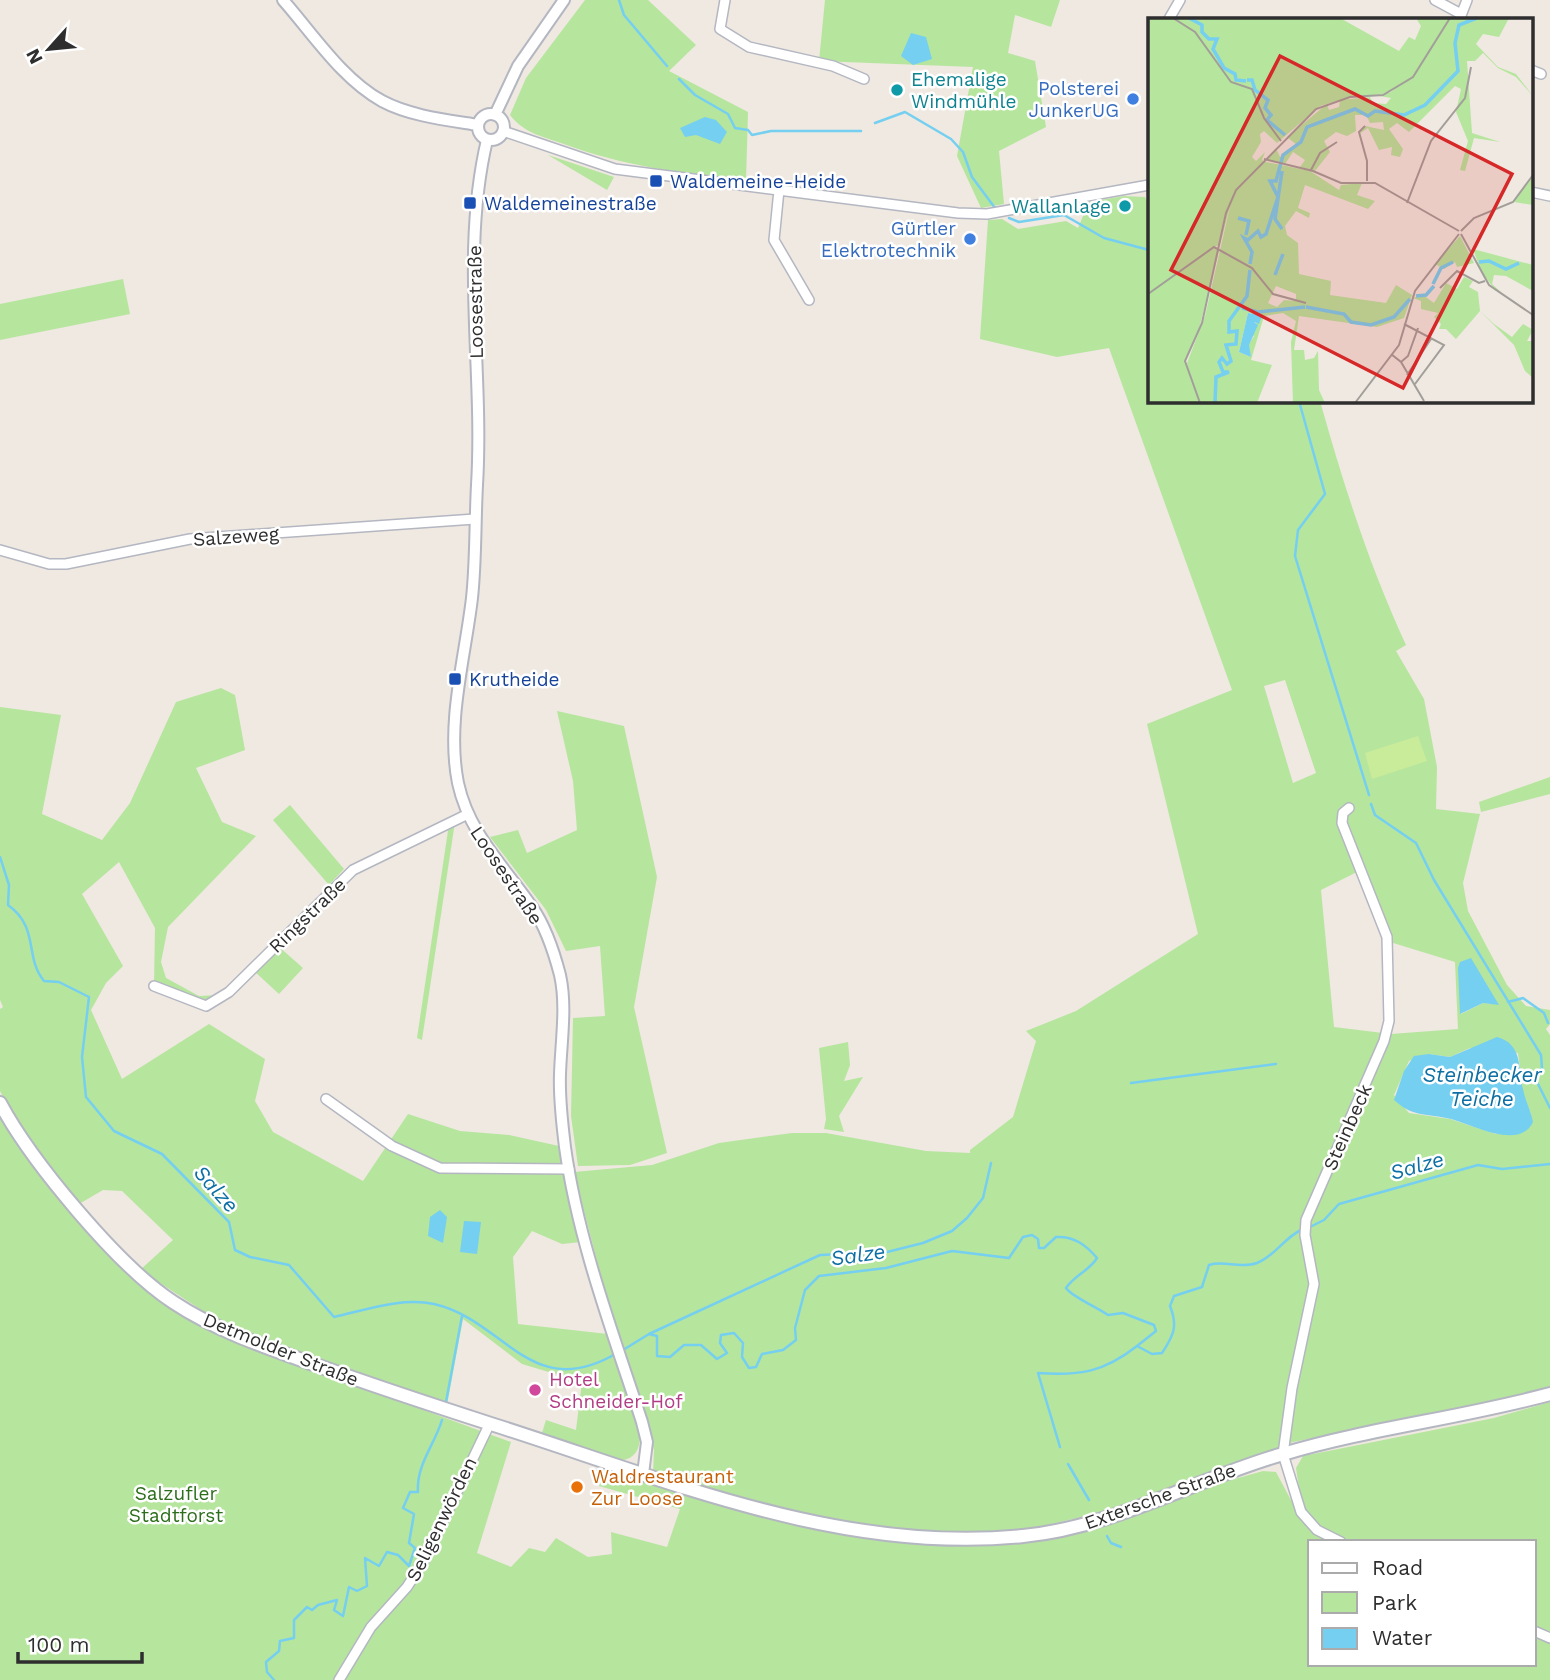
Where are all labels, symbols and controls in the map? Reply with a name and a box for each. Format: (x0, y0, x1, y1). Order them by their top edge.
north arrow (14, 14, 84, 84)
inset map (1148, 18, 1532, 402)
text: N (21, 45, 48, 68)
place label: Ehemalige Windmühle (911, 68, 1016, 113)
place label: Polsterei JunkerUG (1029, 77, 1119, 122)
marker: Ehemalige Windmühle (889, 82, 905, 98)
marker: Polsterei JunkerUG (1125, 91, 1141, 107)
place label: Waldemeine-Heide (670, 170, 846, 193)
marker: Waldemeine-Heide (648, 173, 664, 189)
place label: Waldemeinestraße (484, 192, 657, 215)
marker: Waldemeinestraße (462, 195, 478, 211)
place label: Wallanlage (1011, 195, 1111, 218)
marker: Wallanlage (1117, 198, 1133, 214)
place label: Gürtler Elektrotechnik (821, 217, 956, 262)
marker: Gürtler Elektrotechnik (962, 231, 978, 247)
street label: Loosestraße (463, 245, 488, 359)
street label: Salzeweg (192, 522, 281, 551)
place label: Krutheide (469, 668, 560, 691)
marker: Krutheide (447, 671, 463, 687)
street label: Loosestraße (465, 822, 548, 929)
street label: Ringstraße (264, 873, 351, 958)
water label: Steinbecker Teiche (1422, 1062, 1542, 1111)
street label: Steinbeck (1318, 1080, 1377, 1174)
water label: Salze (1387, 1146, 1447, 1185)
water label: Salze (189, 1160, 244, 1217)
water label: Salze (829, 1238, 887, 1271)
street label: Detmolder Straße (200, 1308, 362, 1391)
place label: Hotel Schneider-Hof (549, 1368, 683, 1413)
marker: Hotel Schneider-Hof (527, 1382, 543, 1398)
street label: Seligenwörden (401, 1453, 482, 1585)
street label: Extersche Straße (1081, 1458, 1239, 1535)
place label: Waldrestaurant Zur Loose (591, 1465, 734, 1510)
marker: Waldrestaurant Zur Loose (569, 1479, 585, 1495)
park label: Salzufler Stadtforst (129, 1482, 223, 1527)
legend (1308, 1540, 1536, 1666)
text: Road (1372, 1555, 1423, 1580)
text: Park (1372, 1590, 1417, 1615)
scale bar (18, 1620, 142, 1664)
text: Water (1372, 1625, 1433, 1650)
text: 100 m (28, 1632, 90, 1657)

